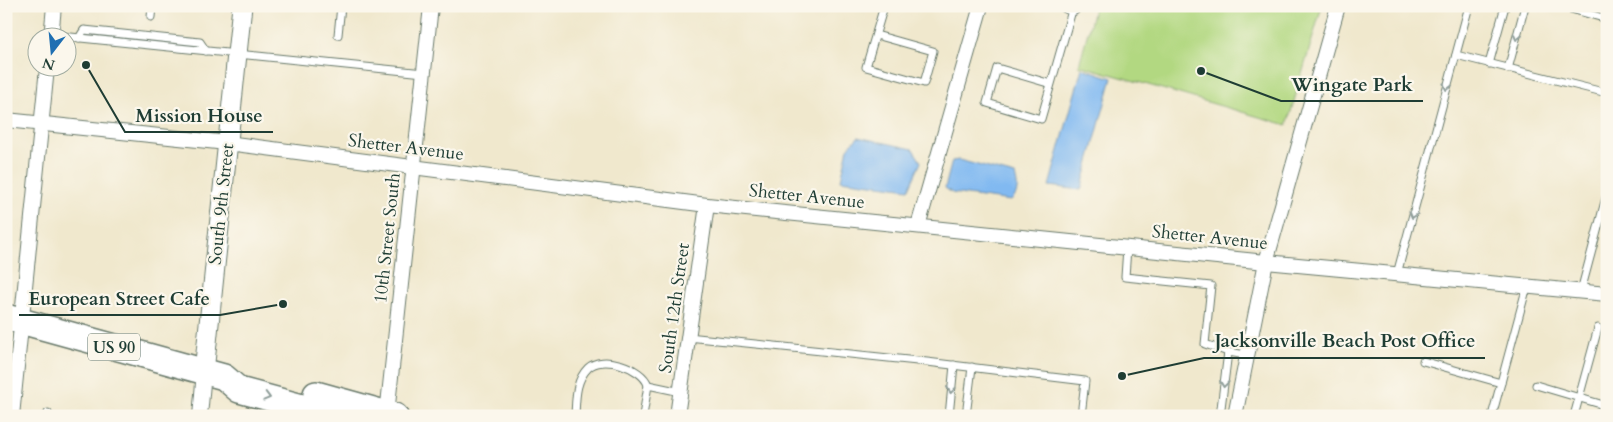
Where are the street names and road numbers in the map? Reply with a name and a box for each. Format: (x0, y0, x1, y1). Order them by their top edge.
street label: Shetter Avenue (347, 128, 465, 167)
street label: South 9th Street (203, 142, 240, 266)
street label: 10th Street South (368, 171, 407, 305)
street label: Shetter Avenue (748, 178, 866, 215)
street label: Shetter Avenue (1151, 219, 1269, 256)
street label: South 12th Street (653, 241, 696, 375)
road number: US 90 (88, 334, 140, 361)

